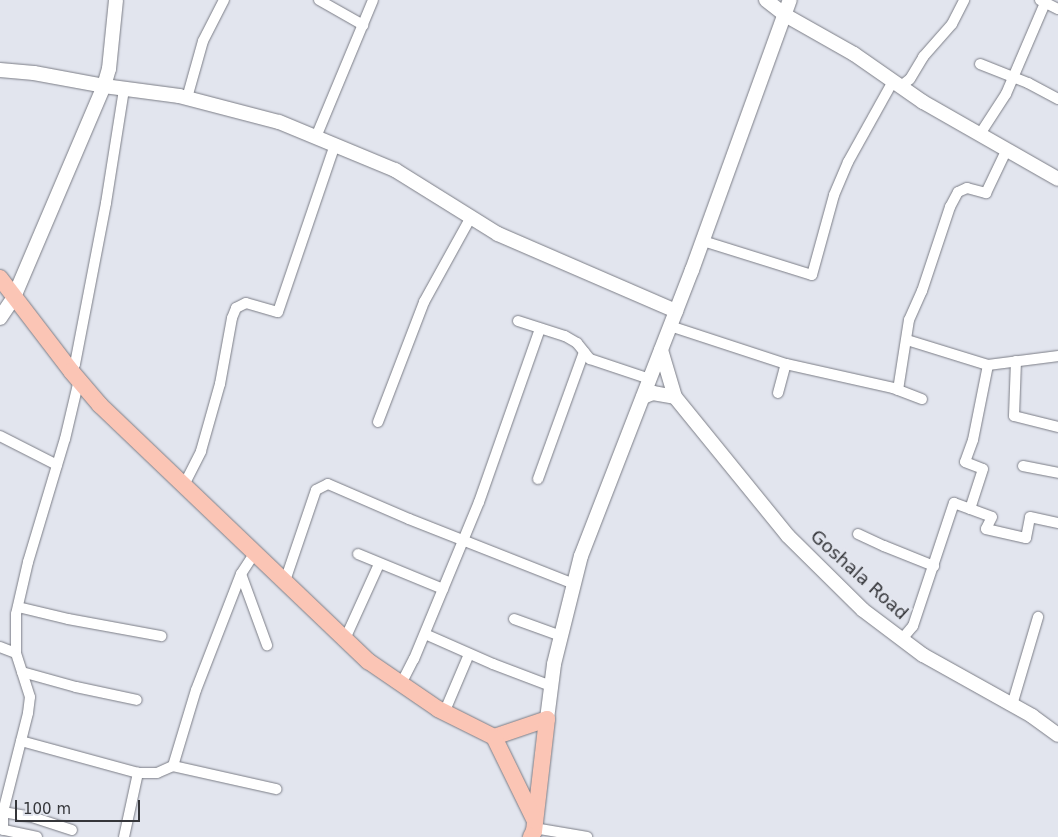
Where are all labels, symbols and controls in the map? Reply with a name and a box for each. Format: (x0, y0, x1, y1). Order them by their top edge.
street label: Goshala Road (806, 526, 912, 624)
scale bar (18, 790, 142, 822)
text: 100 m (23, 800, 71, 818)

